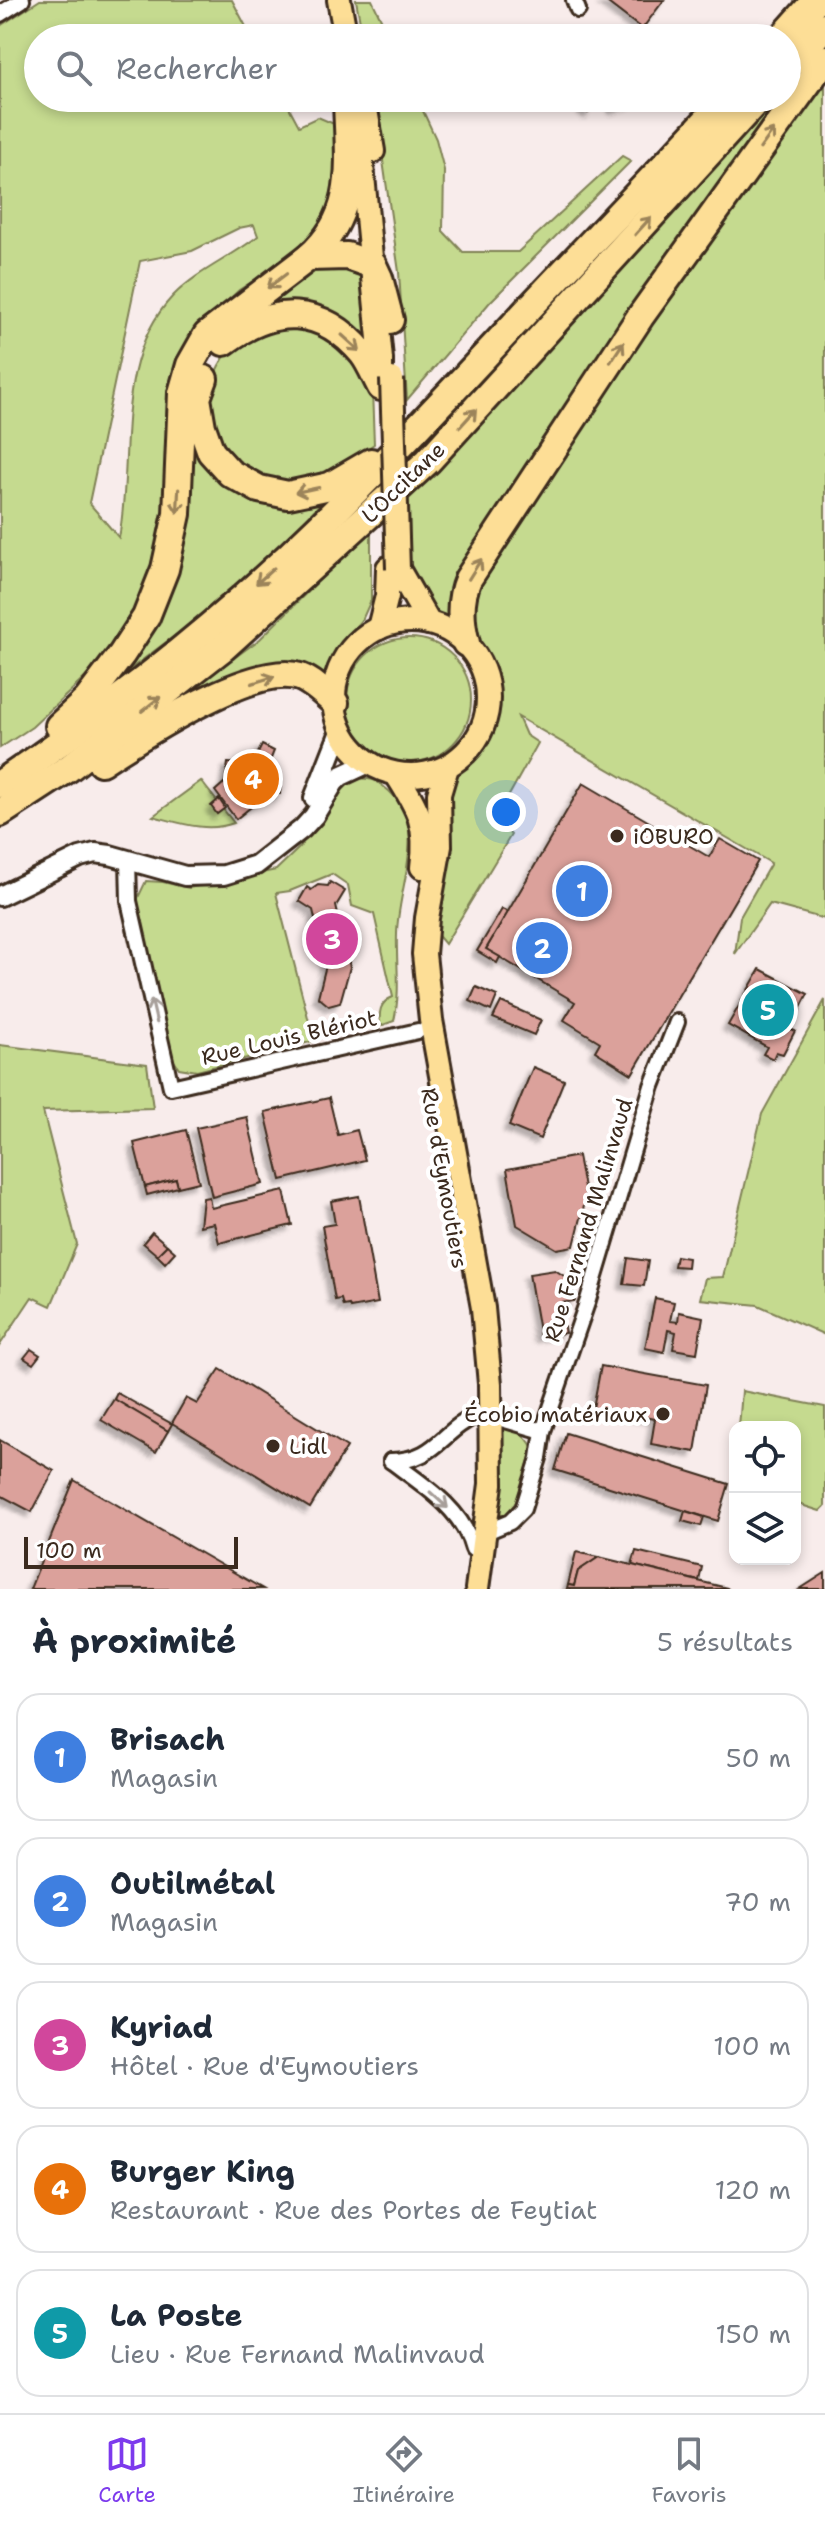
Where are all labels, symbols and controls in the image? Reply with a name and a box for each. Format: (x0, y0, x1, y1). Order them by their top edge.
search box (24, 24, 801, 112)
icon: search (52, 46, 96, 90)
text: Rechercher (116, 48, 278, 89)
one-way arrow (759, 129, 775, 151)
one-way arrow (633, 216, 651, 236)
one-way arrow (267, 273, 288, 290)
one-way arrow (340, 333, 361, 352)
one-way arrow (609, 341, 626, 363)
one-way arrow (458, 408, 476, 428)
street label: L'Occitane (355, 435, 451, 529)
one-way arrow (295, 484, 321, 499)
one-way arrow (170, 487, 185, 514)
one-way arrow (467, 558, 483, 581)
one-way arrow (256, 566, 276, 584)
one-way arrow (249, 672, 275, 687)
one-way arrow (140, 696, 161, 713)
pin: 4 (227, 749, 279, 809)
your location (486, 792, 526, 832)
place label: iOBURO (633, 822, 714, 851)
marker: iOBURO (608, 827, 626, 845)
pin: 1 (556, 861, 608, 921)
pin: 3 (306, 909, 358, 969)
pin: 2 (516, 918, 568, 978)
pin: 5 (742, 980, 794, 1040)
one-way arrow (145, 999, 160, 1024)
street label: Rue Louis Blériot (199, 1003, 380, 1072)
street label: Rue d'Eymoutiers (414, 1085, 475, 1271)
street label: Rue Fernand Malinvaud (538, 1095, 639, 1346)
place label: Écobio matériaux (464, 1400, 647, 1429)
marker: Écobio matériaux (654, 1405, 672, 1423)
map controls (729, 1421, 801, 1565)
button: locate (729, 1421, 801, 1493)
place label: Lidl (289, 1432, 327, 1461)
marker: Lidl (264, 1437, 282, 1455)
one-way arrow (429, 1490, 449, 1509)
button: layers (729, 1493, 801, 1565)
scale bar (24, 1533, 238, 1569)
text: 100 m (36, 1536, 102, 1565)
text: À proximité (32, 1618, 236, 1664)
text: 5 résultats (657, 1624, 793, 1659)
text: Brisach (110, 1719, 225, 1760)
text: 1 (54, 1740, 66, 1775)
text: 50 m (726, 1740, 791, 1775)
text: Magasin (110, 1760, 218, 1795)
text: Outilmétal (110, 1863, 275, 1904)
text: 2 (51, 1884, 69, 1919)
text: 70 m (724, 1884, 791, 1919)
text: Magasin (110, 1904, 218, 1939)
text: Kyriad (110, 2007, 213, 2048)
text: 3 (51, 2028, 69, 2063)
text: 100 m (713, 2028, 791, 2063)
text: Hôtel · Rue d'Eymoutiers (110, 2048, 419, 2083)
text: Burger King (110, 2151, 295, 2192)
text: 4 (51, 2172, 69, 2207)
text: 120 m (715, 2172, 791, 2207)
text: Restaurant · Rue des Portes de Feytiat (110, 2192, 597, 2227)
text: La Poste (110, 2295, 243, 2336)
text: 5 (52, 2316, 68, 2351)
text: 150 m (715, 2316, 791, 2351)
text: Lieu · Rue Fernand Malinvaud (110, 2336, 485, 2371)
tab: Carte (98, 2432, 156, 2509)
tab: Itinéraire (353, 2432, 455, 2509)
tab: Favoris (652, 2432, 727, 2509)

